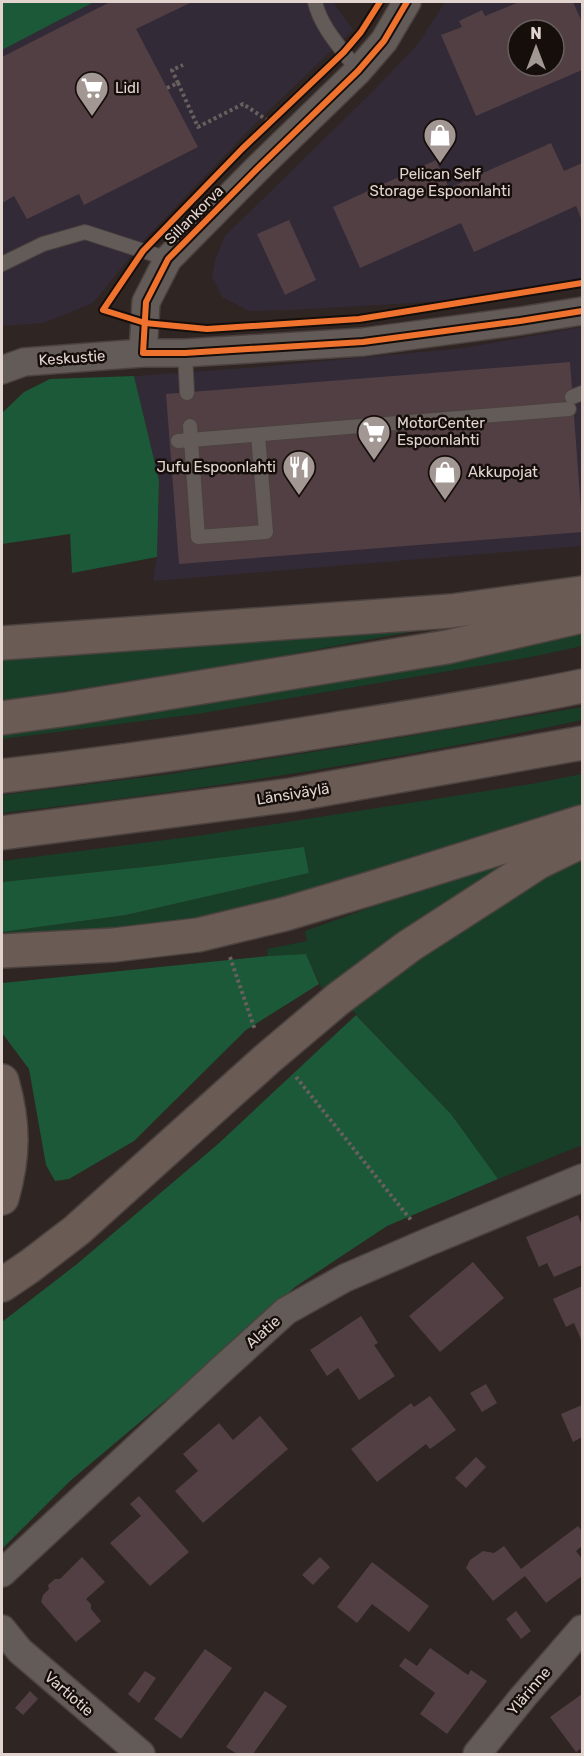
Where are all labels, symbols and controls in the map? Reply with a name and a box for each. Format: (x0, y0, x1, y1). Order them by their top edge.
north arrow (506, 18, 566, 78)
text: N (530, 24, 542, 43)
supermarket icon: Lidl (74, 70, 110, 117)
place label: Lidl (115, 79, 140, 97)
shop icon: Pelican Self Storage Espoonlahti (422, 117, 458, 164)
place label: Pelican Self Storage Espoonlahti (369, 165, 511, 200)
street label: Sillankorva (161, 182, 227, 248)
street label: Keskustie (38, 347, 106, 369)
supermarket icon: MotorCenter Espoonlahti (356, 414, 392, 461)
place label: MotorCenter Espoonlahti (397, 414, 485, 449)
restaurant icon: Jufu Espoonlahti (281, 449, 317, 496)
shop icon: Akkupojat (427, 454, 463, 501)
place label: Jufu Espoonlahti (157, 458, 276, 476)
place label: Akkupojat (468, 463, 538, 481)
street label: Länsiväylä (255, 779, 331, 809)
street label: Alatie (242, 1312, 284, 1352)
street label: Ylärinne (504, 1663, 554, 1719)
street label: Vartiotie (41, 1668, 97, 1720)

